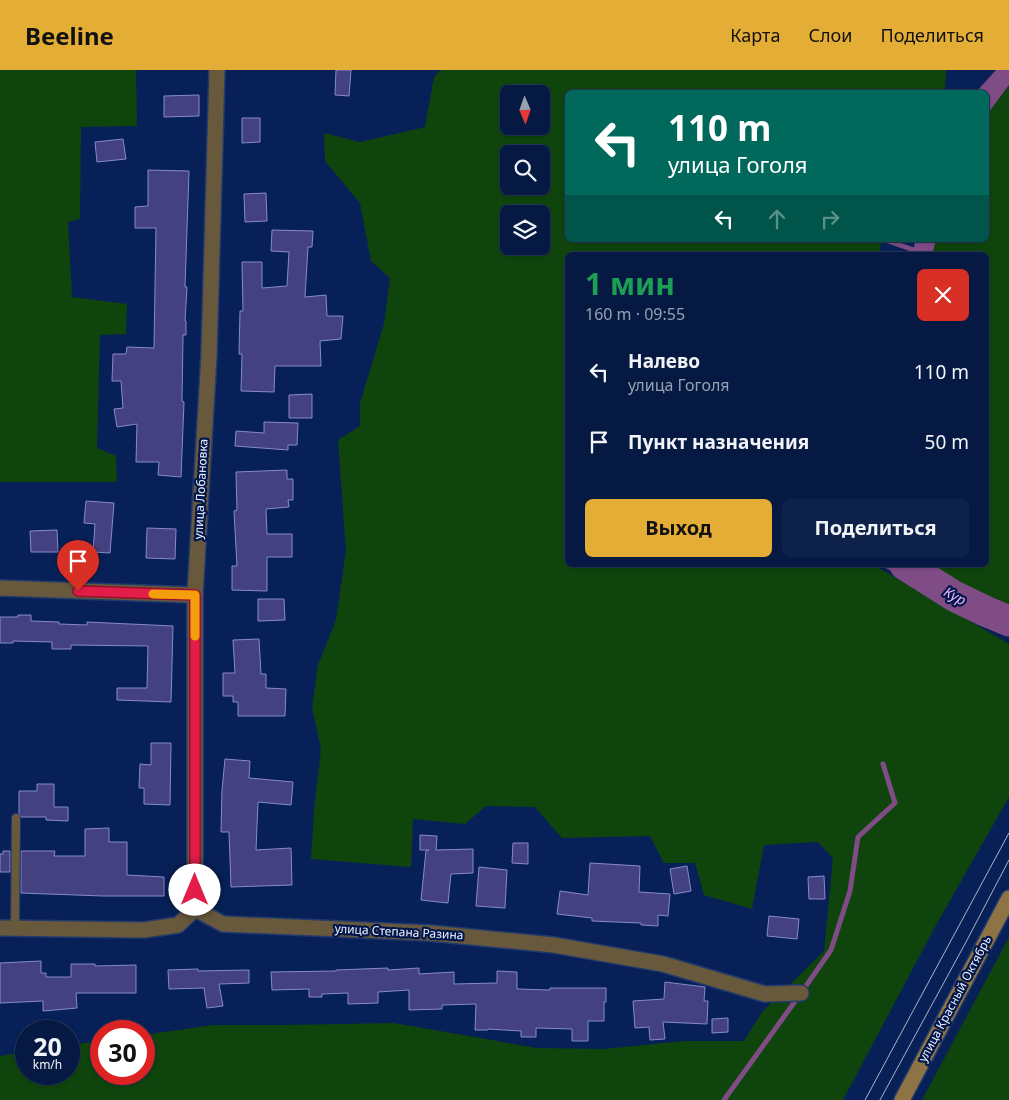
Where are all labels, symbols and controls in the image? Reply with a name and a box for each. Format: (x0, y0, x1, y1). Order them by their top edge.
text: Beeline (25, 19, 114, 52)
text: Карта (730, 23, 780, 47)
text: Слои (808, 23, 852, 47)
text: Поделиться (880, 23, 984, 47)
north arrow (500, 85, 550, 135)
map controls (500, 85, 550, 255)
text: 110 m (668, 104, 771, 151)
icon: left (585, 110, 650, 175)
button: search (500, 145, 550, 195)
text: улица Гоголя (668, 149, 808, 179)
button: layers (500, 205, 550, 255)
icon: left (710, 205, 738, 233)
icon: ahead (763, 205, 791, 233)
icon: right (816, 205, 844, 233)
text: 1 мин (585, 263, 675, 304)
button: close (917, 269, 969, 321)
text: 160 m · 09:55 (585, 303, 685, 325)
text: Налево (628, 348, 700, 374)
icon: left (585, 358, 613, 386)
text: 110 m (914, 359, 969, 385)
text: улица Гоголя (628, 374, 730, 396)
icon: arrive (585, 428, 613, 456)
text: Пункт назначения (628, 429, 809, 455)
text: 50 m (925, 429, 969, 455)
street label: улица Лобановка (189, 438, 212, 540)
button: Выход (585, 499, 772, 557)
button: Поделиться (782, 499, 969, 557)
pin (57, 540, 99, 591)
icon: arrive (64, 547, 92, 575)
water label: Кур (941, 582, 970, 609)
position arrow (168, 863, 220, 915)
street label: улица Степана Разина (334, 920, 464, 943)
street label: улица Красный Октябрь (914, 933, 995, 1065)
speed limit sign: 30 (90, 1020, 155, 1085)
text: 20 (33, 1029, 62, 1063)
text: km/h (33, 1056, 62, 1073)

